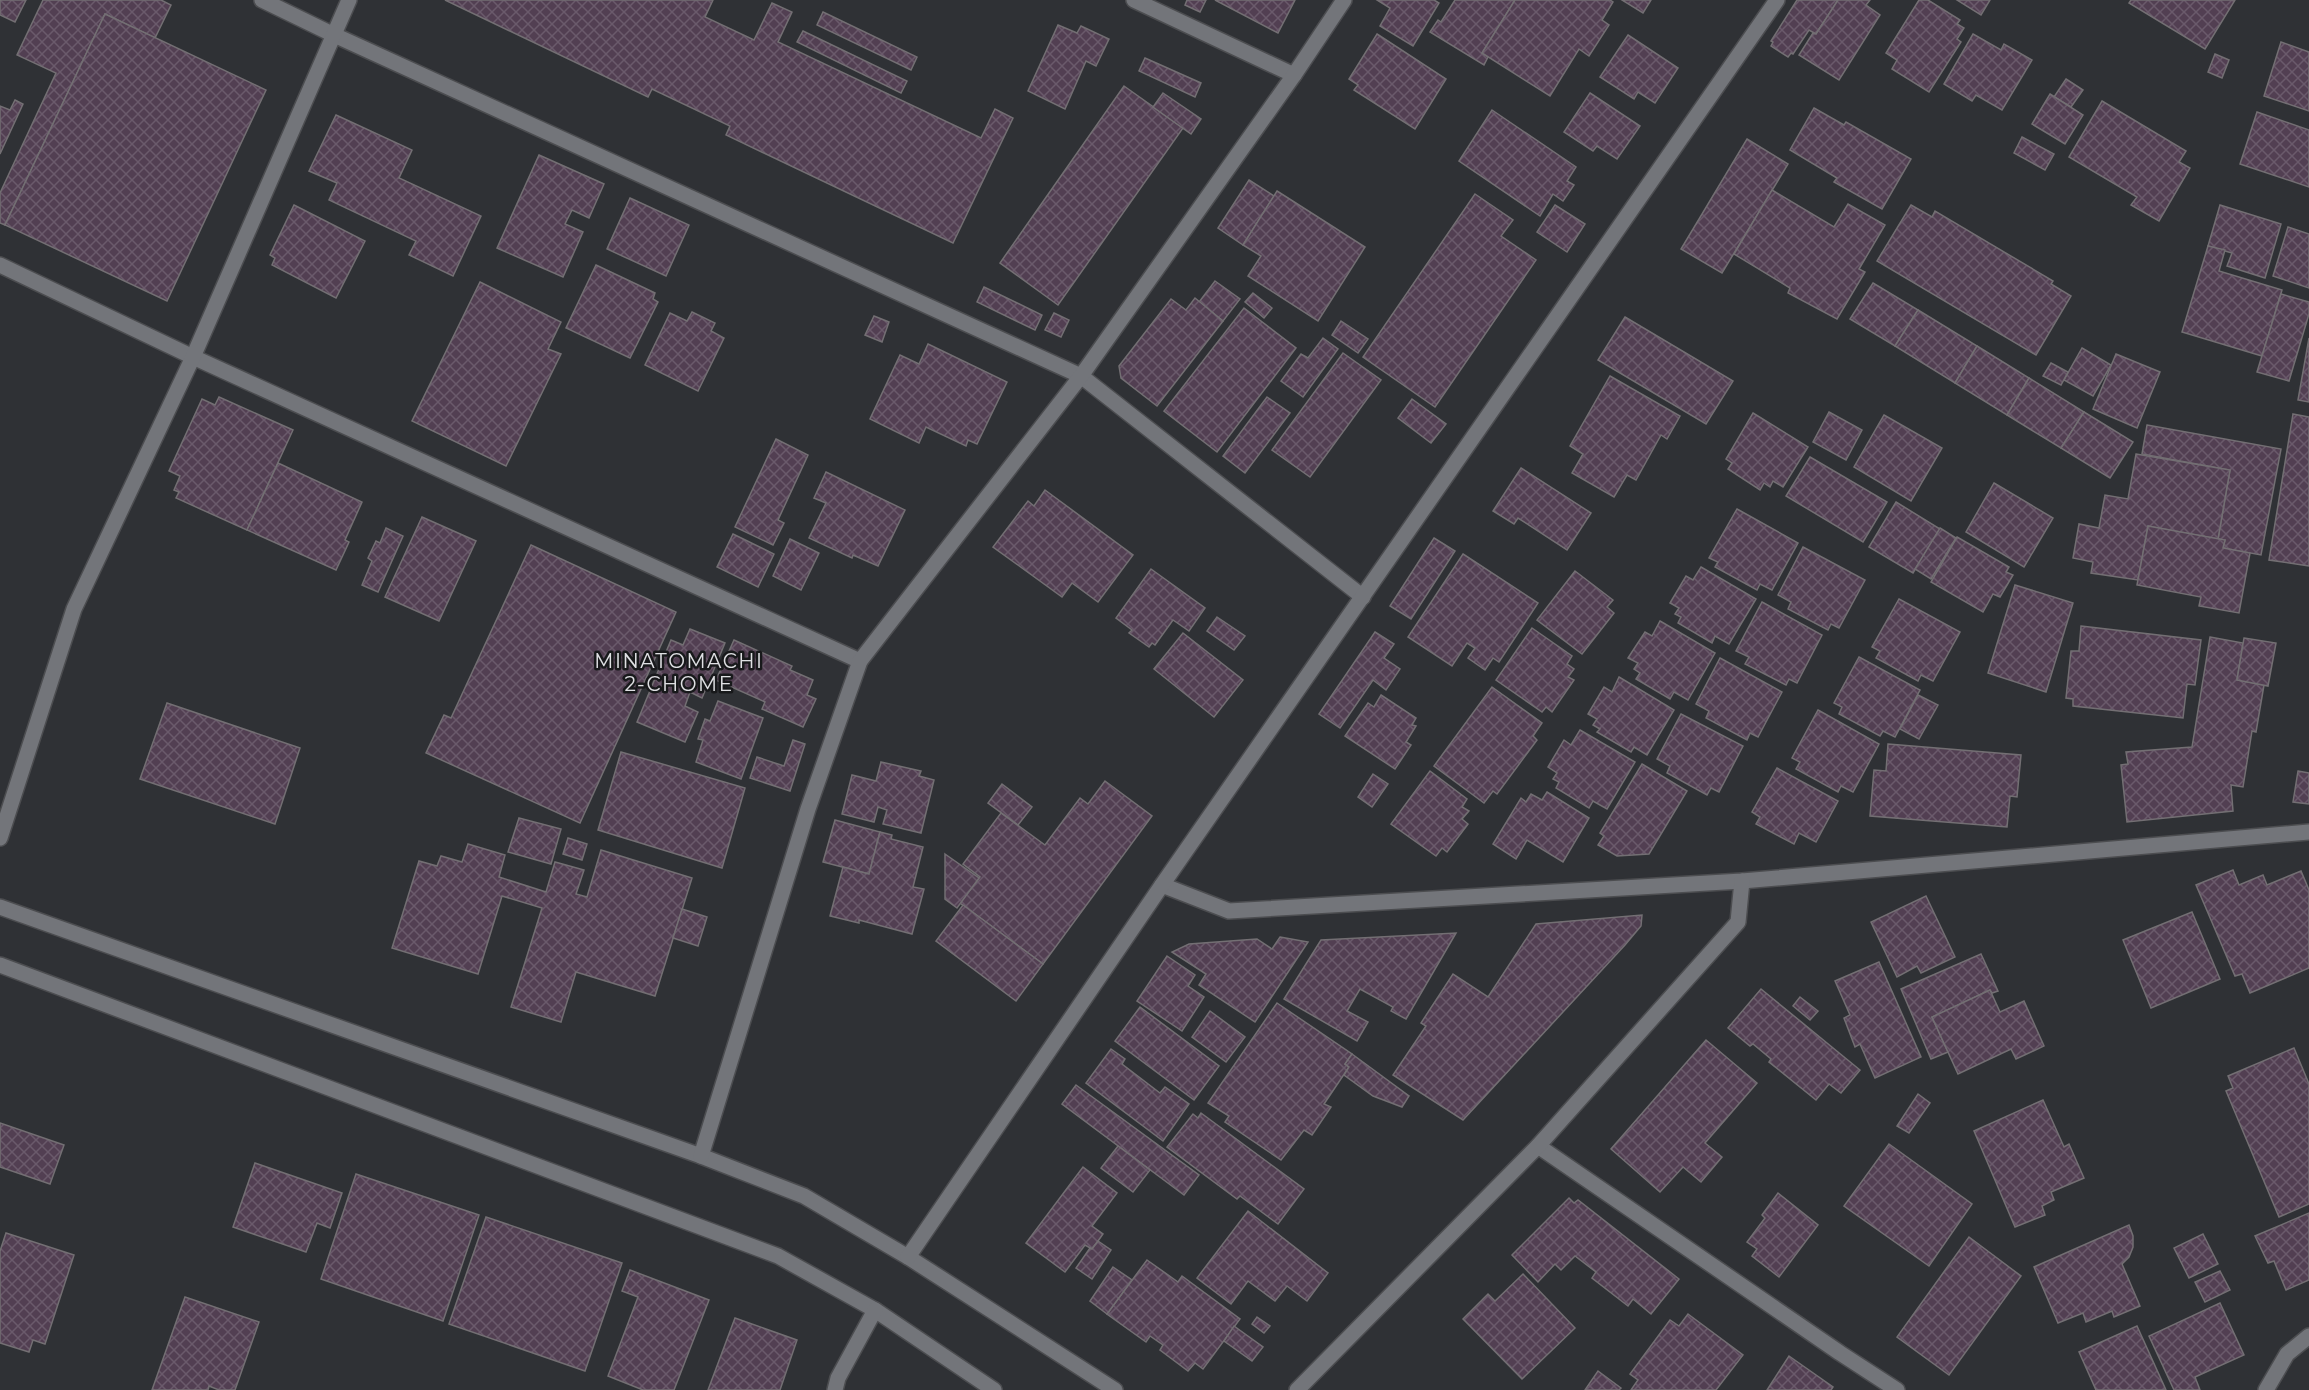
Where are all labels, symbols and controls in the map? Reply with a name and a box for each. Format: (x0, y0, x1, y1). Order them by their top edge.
district label: MINATOMACHI 2-CHOME (594, 649, 764, 696)

